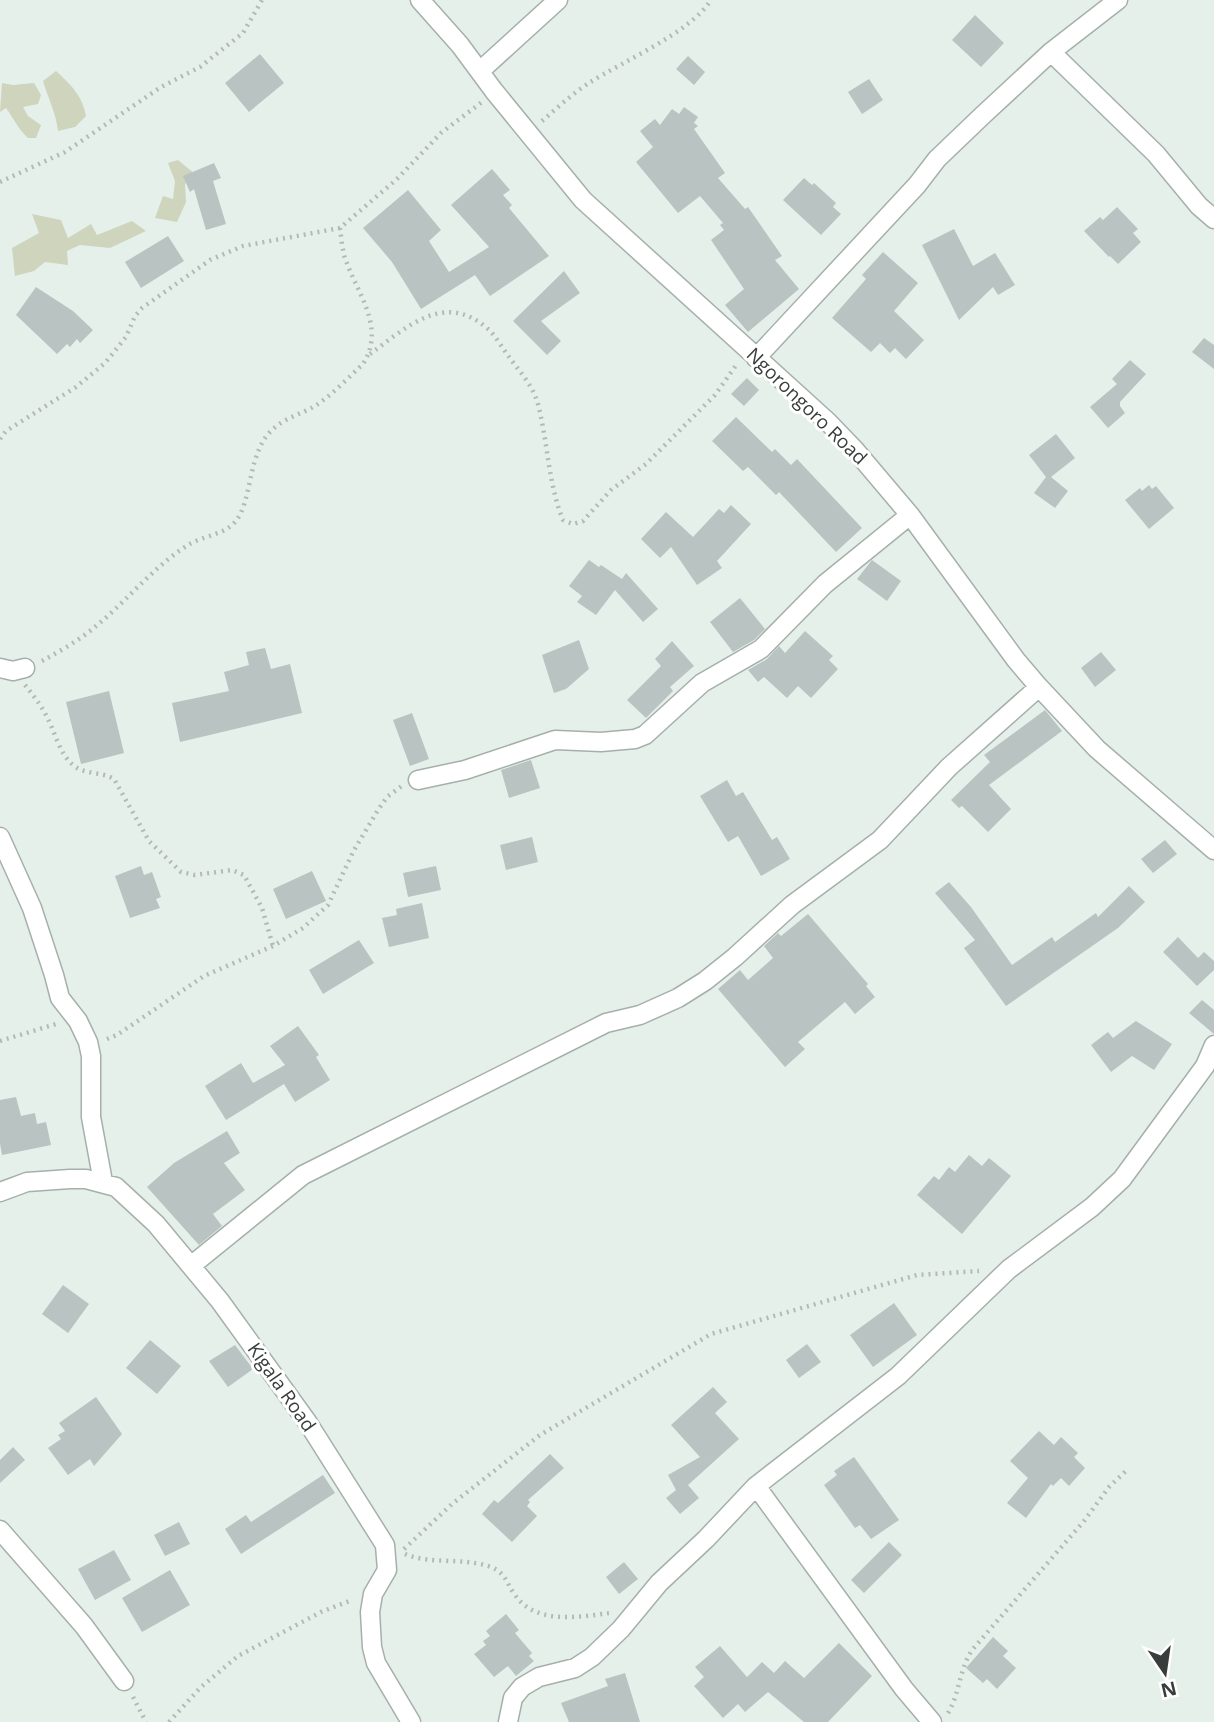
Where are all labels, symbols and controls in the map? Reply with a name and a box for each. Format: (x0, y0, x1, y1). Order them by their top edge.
street label: Ngorongoro Road (741, 342, 873, 470)
street label: Kigala Road (242, 1337, 322, 1437)
north arrow (1130, 1638, 1200, 1708)
text: N (1158, 1675, 1179, 1704)

